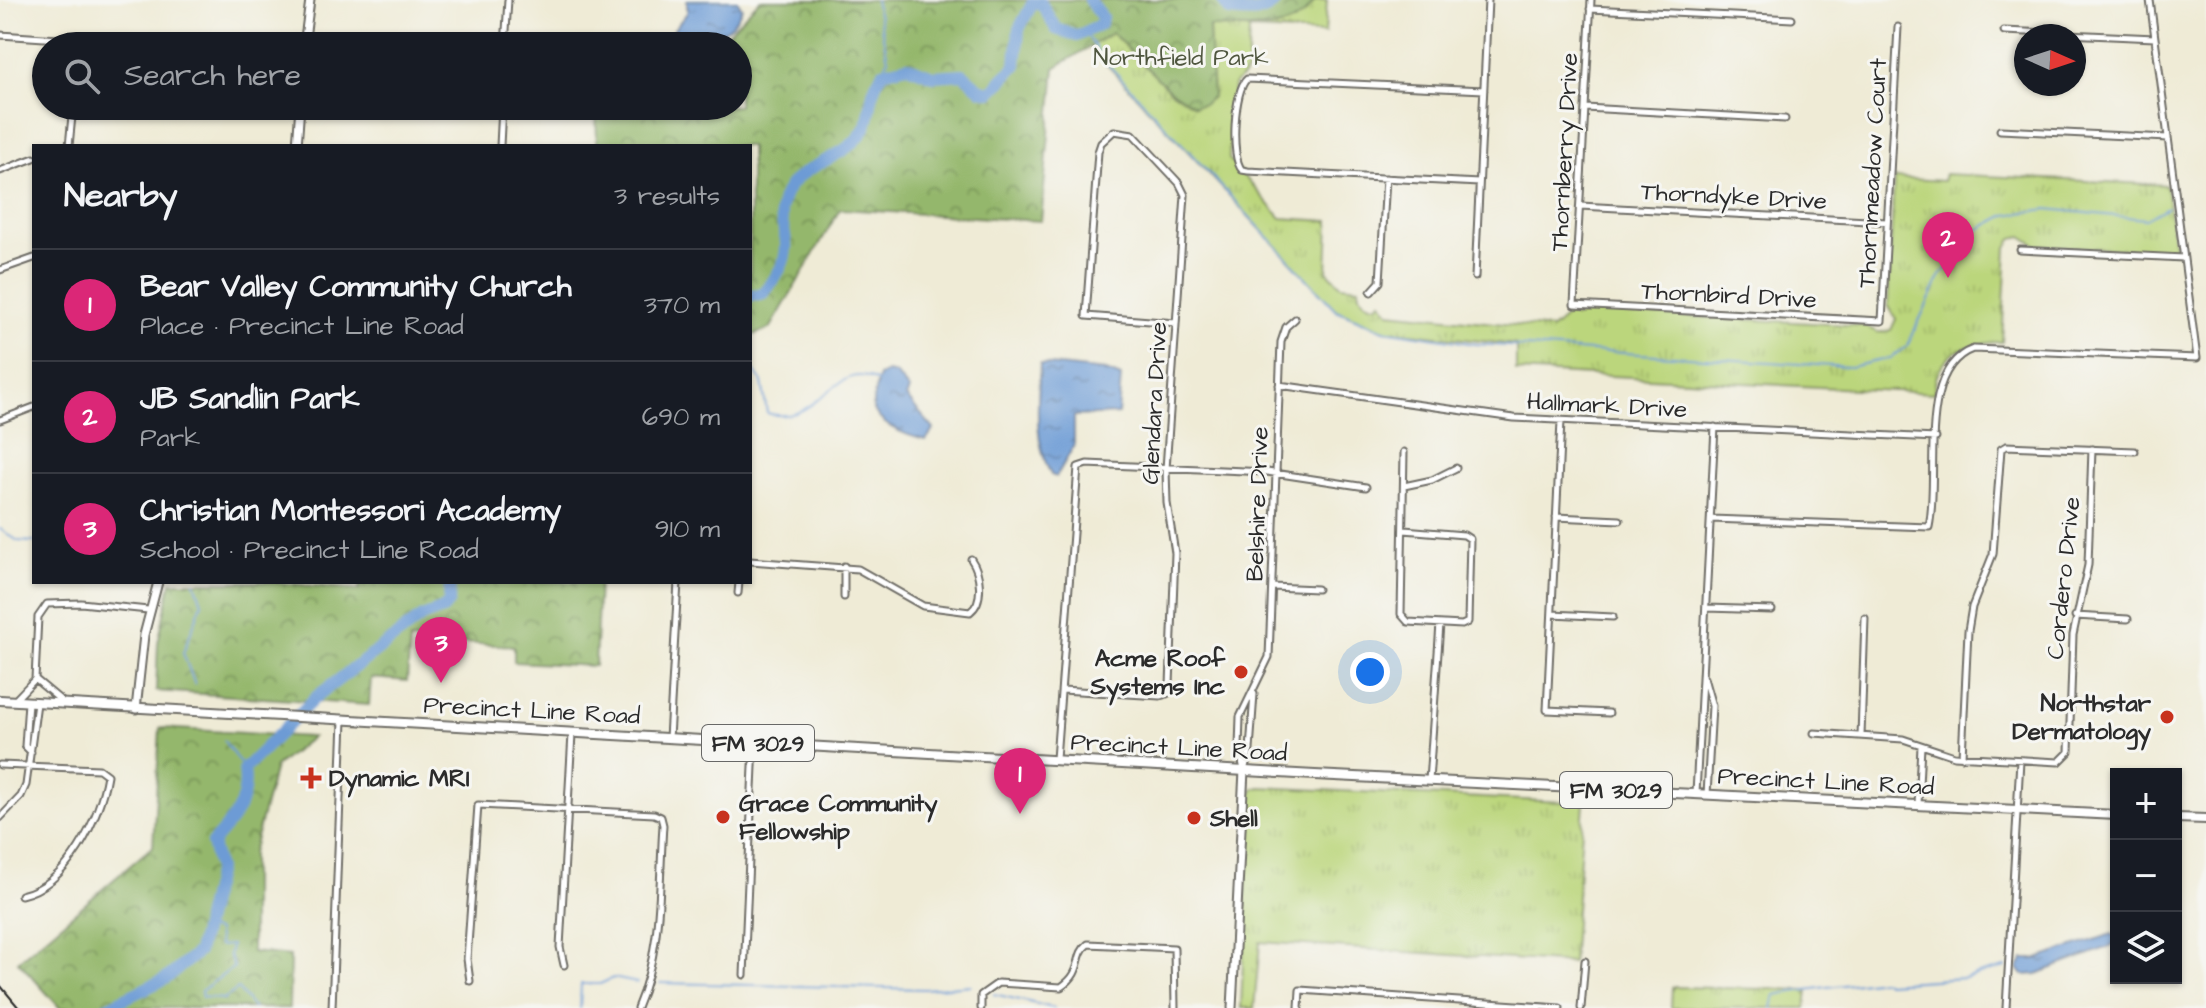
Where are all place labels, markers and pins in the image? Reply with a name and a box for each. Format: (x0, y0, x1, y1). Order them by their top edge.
pin: 2 (1922, 212, 1974, 278)
pin: 3 (415, 617, 467, 683)
place label: Acme Roof Systems Inc (1090, 642, 1226, 706)
marker: Acme Roof Systems Inc (1232, 663, 1250, 681)
place label: Northstar Dermatology (2012, 687, 2152, 751)
marker: Northstar Dermatology (2158, 708, 2176, 726)
pin: 1 (994, 748, 1046, 814)
place label: Dynamic MRI (329, 762, 470, 798)
marker: Dynamic MRI (300, 767, 322, 789)
place label: Grace Community Fellowship (739, 787, 938, 849)
place label: Shell (1209, 802, 1258, 836)
marker: Grace Community Fellowship (714, 808, 732, 826)
marker: Shell (1185, 809, 1203, 827)

